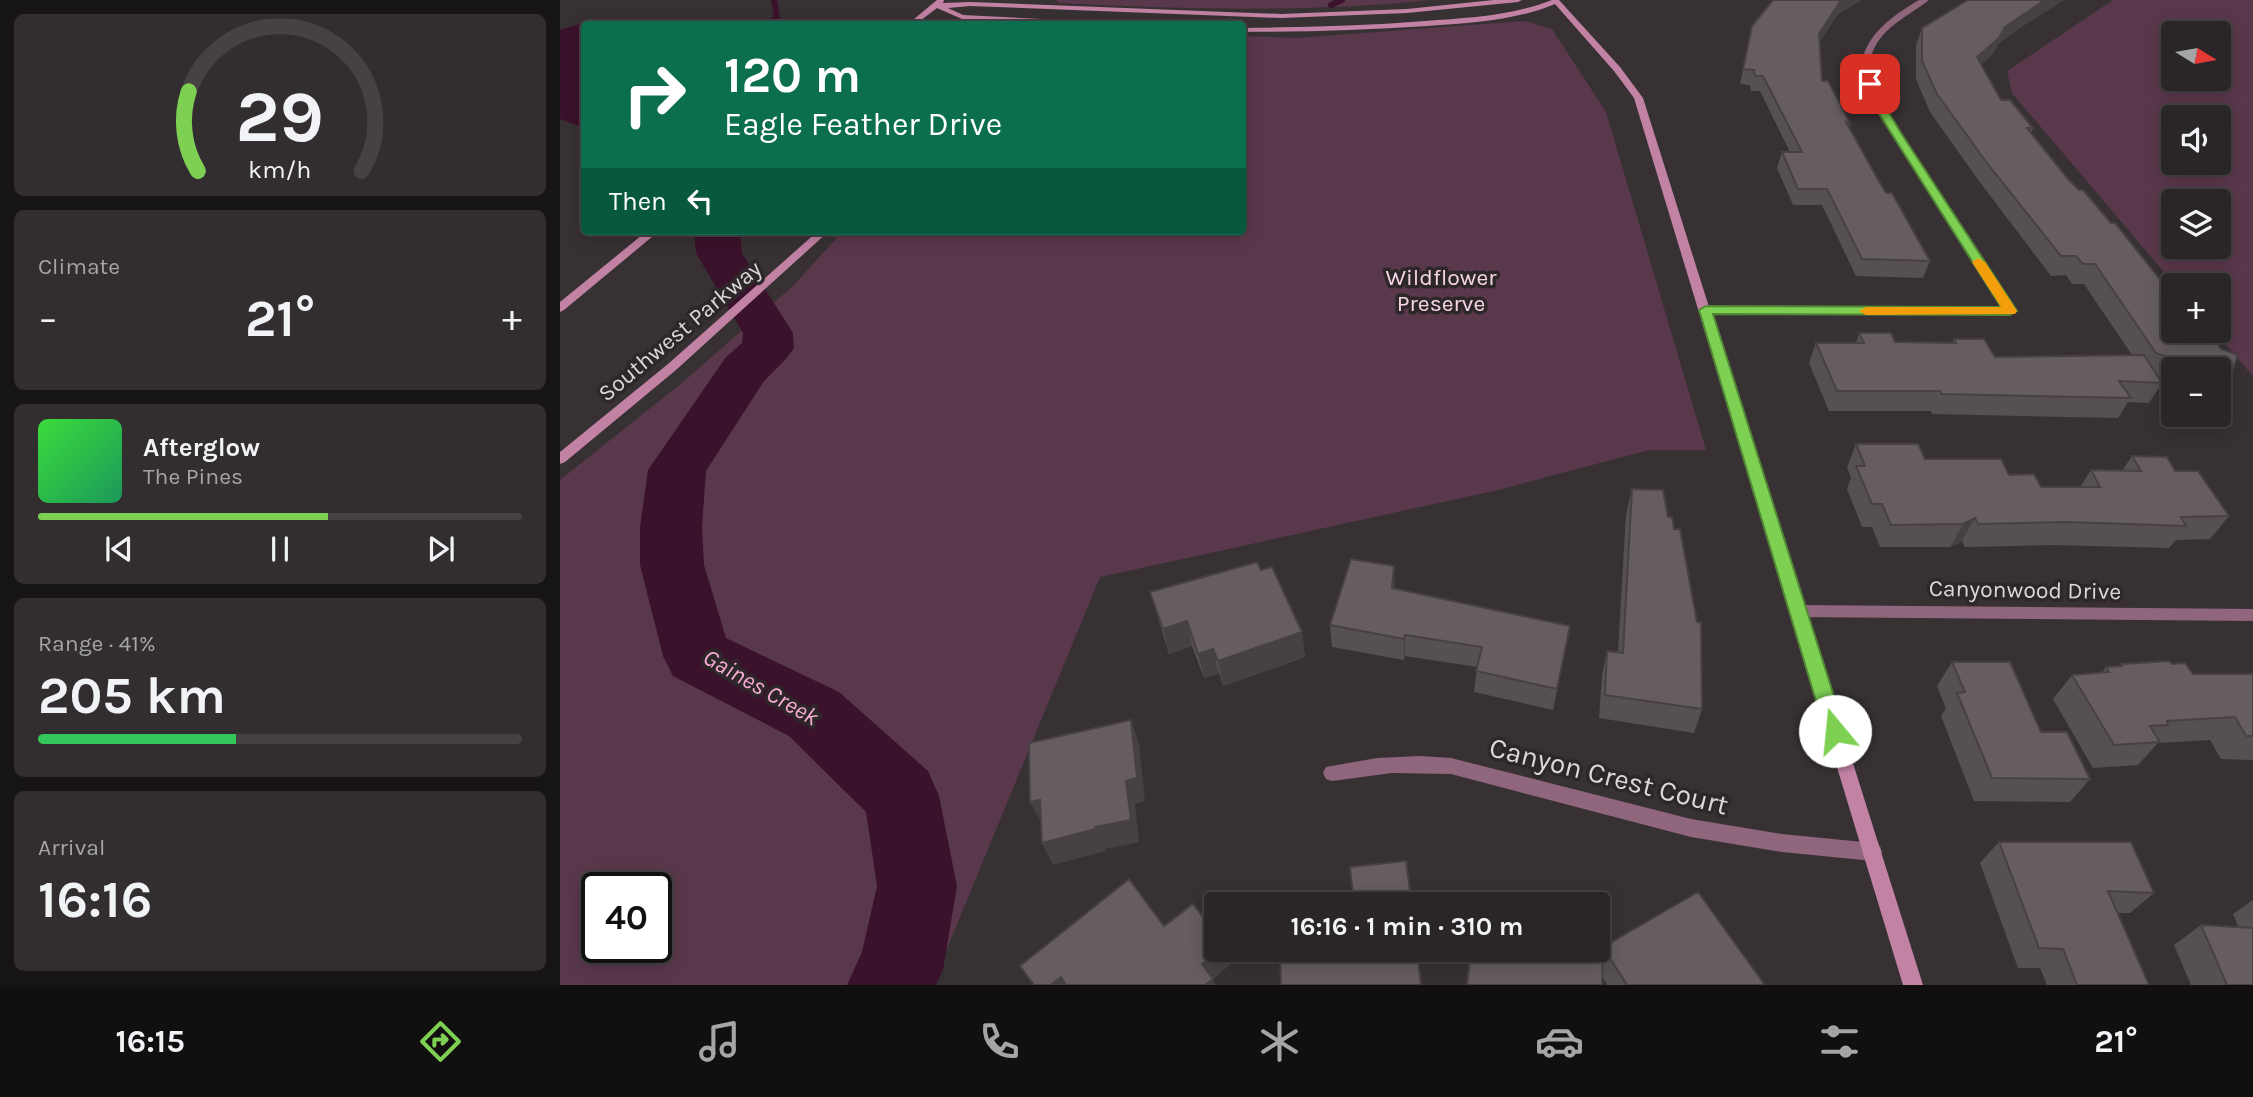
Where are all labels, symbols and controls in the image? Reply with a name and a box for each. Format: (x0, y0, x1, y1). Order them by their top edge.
north arrow (2161, 21, 2231, 91)
map controls (2161, 21, 2231, 427)
text: 120 m (724, 47, 861, 104)
icon: right (609, 49, 700, 140)
pin (1840, 54, 1900, 114)
icon: arrive (1851, 65, 1889, 103)
text: 29 (236, 74, 324, 159)
button: sound (2161, 105, 2231, 175)
text: Eagle Feather Drive (724, 106, 1002, 143)
text: km/h (248, 155, 312, 184)
icon: left (681, 182, 719, 220)
text: Then (609, 186, 667, 217)
button: layers (2161, 189, 2231, 259)
text: Climate (38, 253, 120, 280)
street label: Southwest Parkway (593, 255, 767, 407)
park label: Wildflower Preserve (1385, 264, 1497, 317)
button: + (2161, 273, 2231, 343)
text: 21° (245, 288, 315, 349)
text: − (38, 296, 58, 341)
text: + (502, 296, 522, 341)
button: − (2161, 357, 2231, 427)
text: Afterglow (143, 432, 260, 463)
text: The Pines (143, 463, 243, 490)
icon: previous (100, 530, 138, 568)
icon: pause (261, 530, 299, 568)
icon: next (422, 530, 460, 568)
street label: Canyonwood Drive (1929, 575, 2121, 605)
text: Range · 41% (38, 630, 156, 657)
water label: Gaines Creek (698, 643, 825, 732)
text: 205 km (38, 665, 226, 726)
position arrow (1798, 694, 1872, 768)
street label: Canyon Crest Court (1486, 730, 1732, 822)
text: Arrival (38, 834, 105, 861)
text: 16:16 (38, 869, 152, 930)
speed limit sign: 40 (581, 872, 672, 963)
text: 16:16 · 1 min · 310 m (1291, 911, 1524, 942)
icon: directions (416, 1017, 465, 1066)
icon: music (695, 1017, 744, 1066)
icon: phone (975, 1017, 1024, 1066)
icon: climate (1255, 1017, 1304, 1066)
icon: car (1535, 1017, 1584, 1066)
icon: filters (1815, 1017, 1864, 1066)
text: 16:15 (115, 1023, 185, 1060)
text: 21° (2094, 1023, 2138, 1060)

